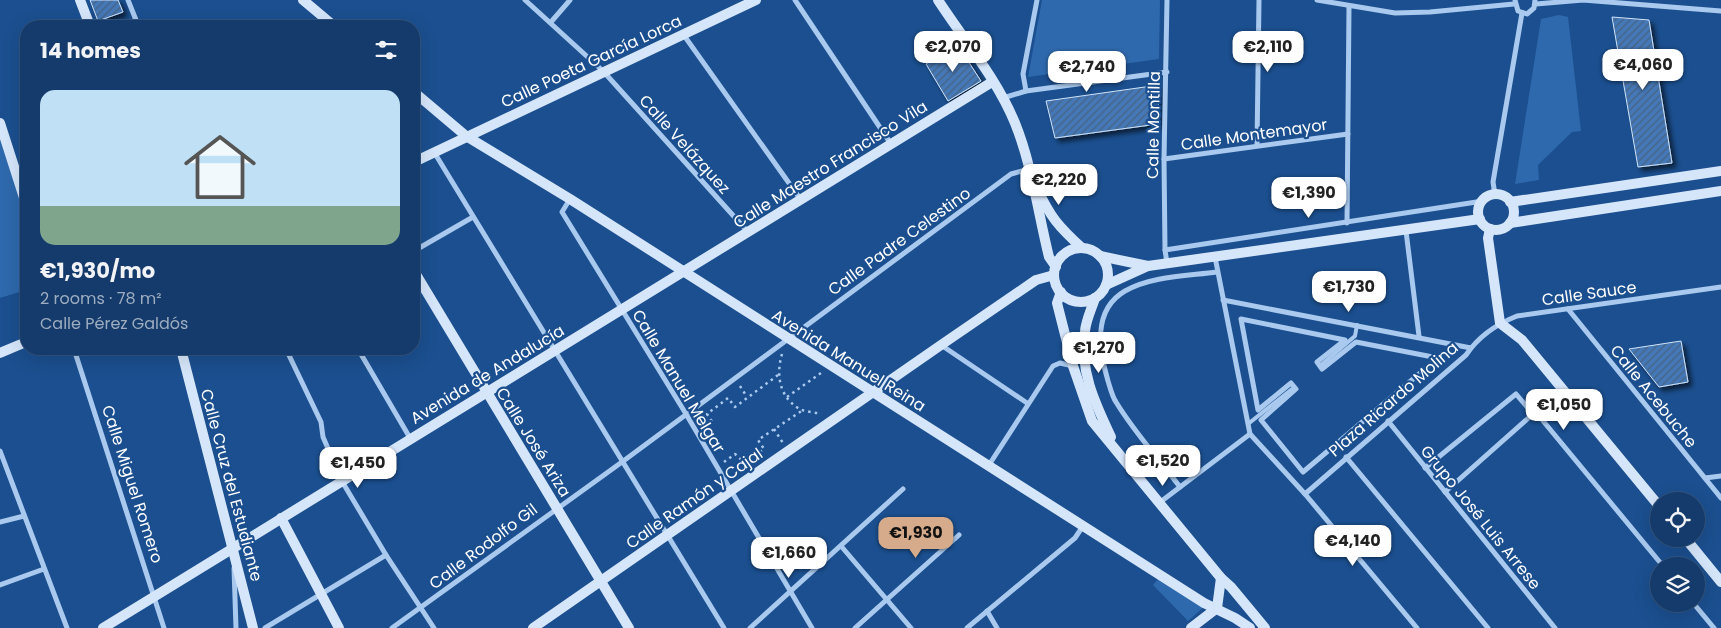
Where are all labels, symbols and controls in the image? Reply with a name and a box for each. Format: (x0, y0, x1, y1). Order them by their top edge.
street label: Calle Poeta García Lorca (497, 9, 685, 114)
pin: €2,070 (912, 30, 994, 73)
pin: €2,110 (1227, 30, 1309, 73)
text: €2,070 (925, 35, 981, 58)
text: €2,110 (1244, 35, 1292, 58)
text: 14 homes (40, 36, 141, 65)
icon: filters (372, 36, 400, 64)
pin: €4,060 (1602, 48, 1684, 91)
pin: €2,740 (1046, 51, 1128, 93)
text: €4,060 (1613, 53, 1673, 76)
text: €2,740 (1059, 55, 1115, 78)
street label: Calle Montilla (1141, 71, 1166, 179)
street label: Calle Velázquez (634, 90, 735, 199)
street label: Calle Maestro Francisco Vila (729, 95, 932, 234)
street label: Calle Montemayor (1179, 113, 1329, 156)
icon: home (175, 122, 265, 212)
pin: €2,220 (1018, 164, 1100, 206)
text: €2,220 (1031, 168, 1087, 191)
pin: €1,390 (1268, 176, 1350, 219)
text: €1,390 (1282, 181, 1336, 204)
street label: Calle Padre Celestino (823, 182, 975, 301)
text: €1,930/mo (40, 256, 155, 285)
pin: €1,730 (1308, 270, 1390, 313)
text: €1,730 (1323, 275, 1375, 298)
street label: Calle Sauce (1540, 275, 1638, 312)
text: 2 rooms · 78 m² (40, 287, 162, 310)
street label: Avenida Manuel Reina (767, 304, 930, 417)
street label: Calle Manuel Melgar (627, 305, 731, 457)
text: Calle Pérez Galdós (40, 312, 188, 335)
street label: Avenida de Andalucía (406, 319, 569, 430)
pin: €1,270 (1058, 332, 1140, 374)
text: €1,270 (1073, 336, 1125, 359)
street label: Plaza Ricardo Molina (1324, 337, 1463, 462)
street label: Calle Acebuche (1605, 340, 1702, 453)
street label: Calle José Ariza (491, 383, 577, 501)
street label: Calle Cruz del Estudiante (195, 386, 268, 584)
pin: €1,050 (1523, 388, 1605, 431)
text: €1,050 (1537, 393, 1591, 416)
street label: Calle Miguel Romero (96, 402, 169, 566)
street label: Grupo José Luis Arrese (1415, 440, 1546, 595)
street label: Calle Ramón y Cajal (621, 442, 767, 554)
pin: €1,520 (1122, 444, 1204, 487)
pin: €1,450 (317, 446, 399, 489)
text: €1,520 (1136, 449, 1190, 472)
text: €1,450 (330, 451, 386, 474)
map controls (1650, 492, 1705, 612)
button: locate (1650, 492, 1705, 547)
street label: Calle Rodolfo Gil (424, 498, 542, 595)
pin: €1,930 (875, 516, 957, 559)
text: €1,930 (889, 521, 943, 544)
pin: €4,140 (1312, 524, 1394, 567)
text: €4,140 (1325, 529, 1381, 552)
pin: €1,660 (748, 536, 830, 579)
text: €1,660 (762, 541, 816, 564)
button: layers (1650, 557, 1705, 612)

